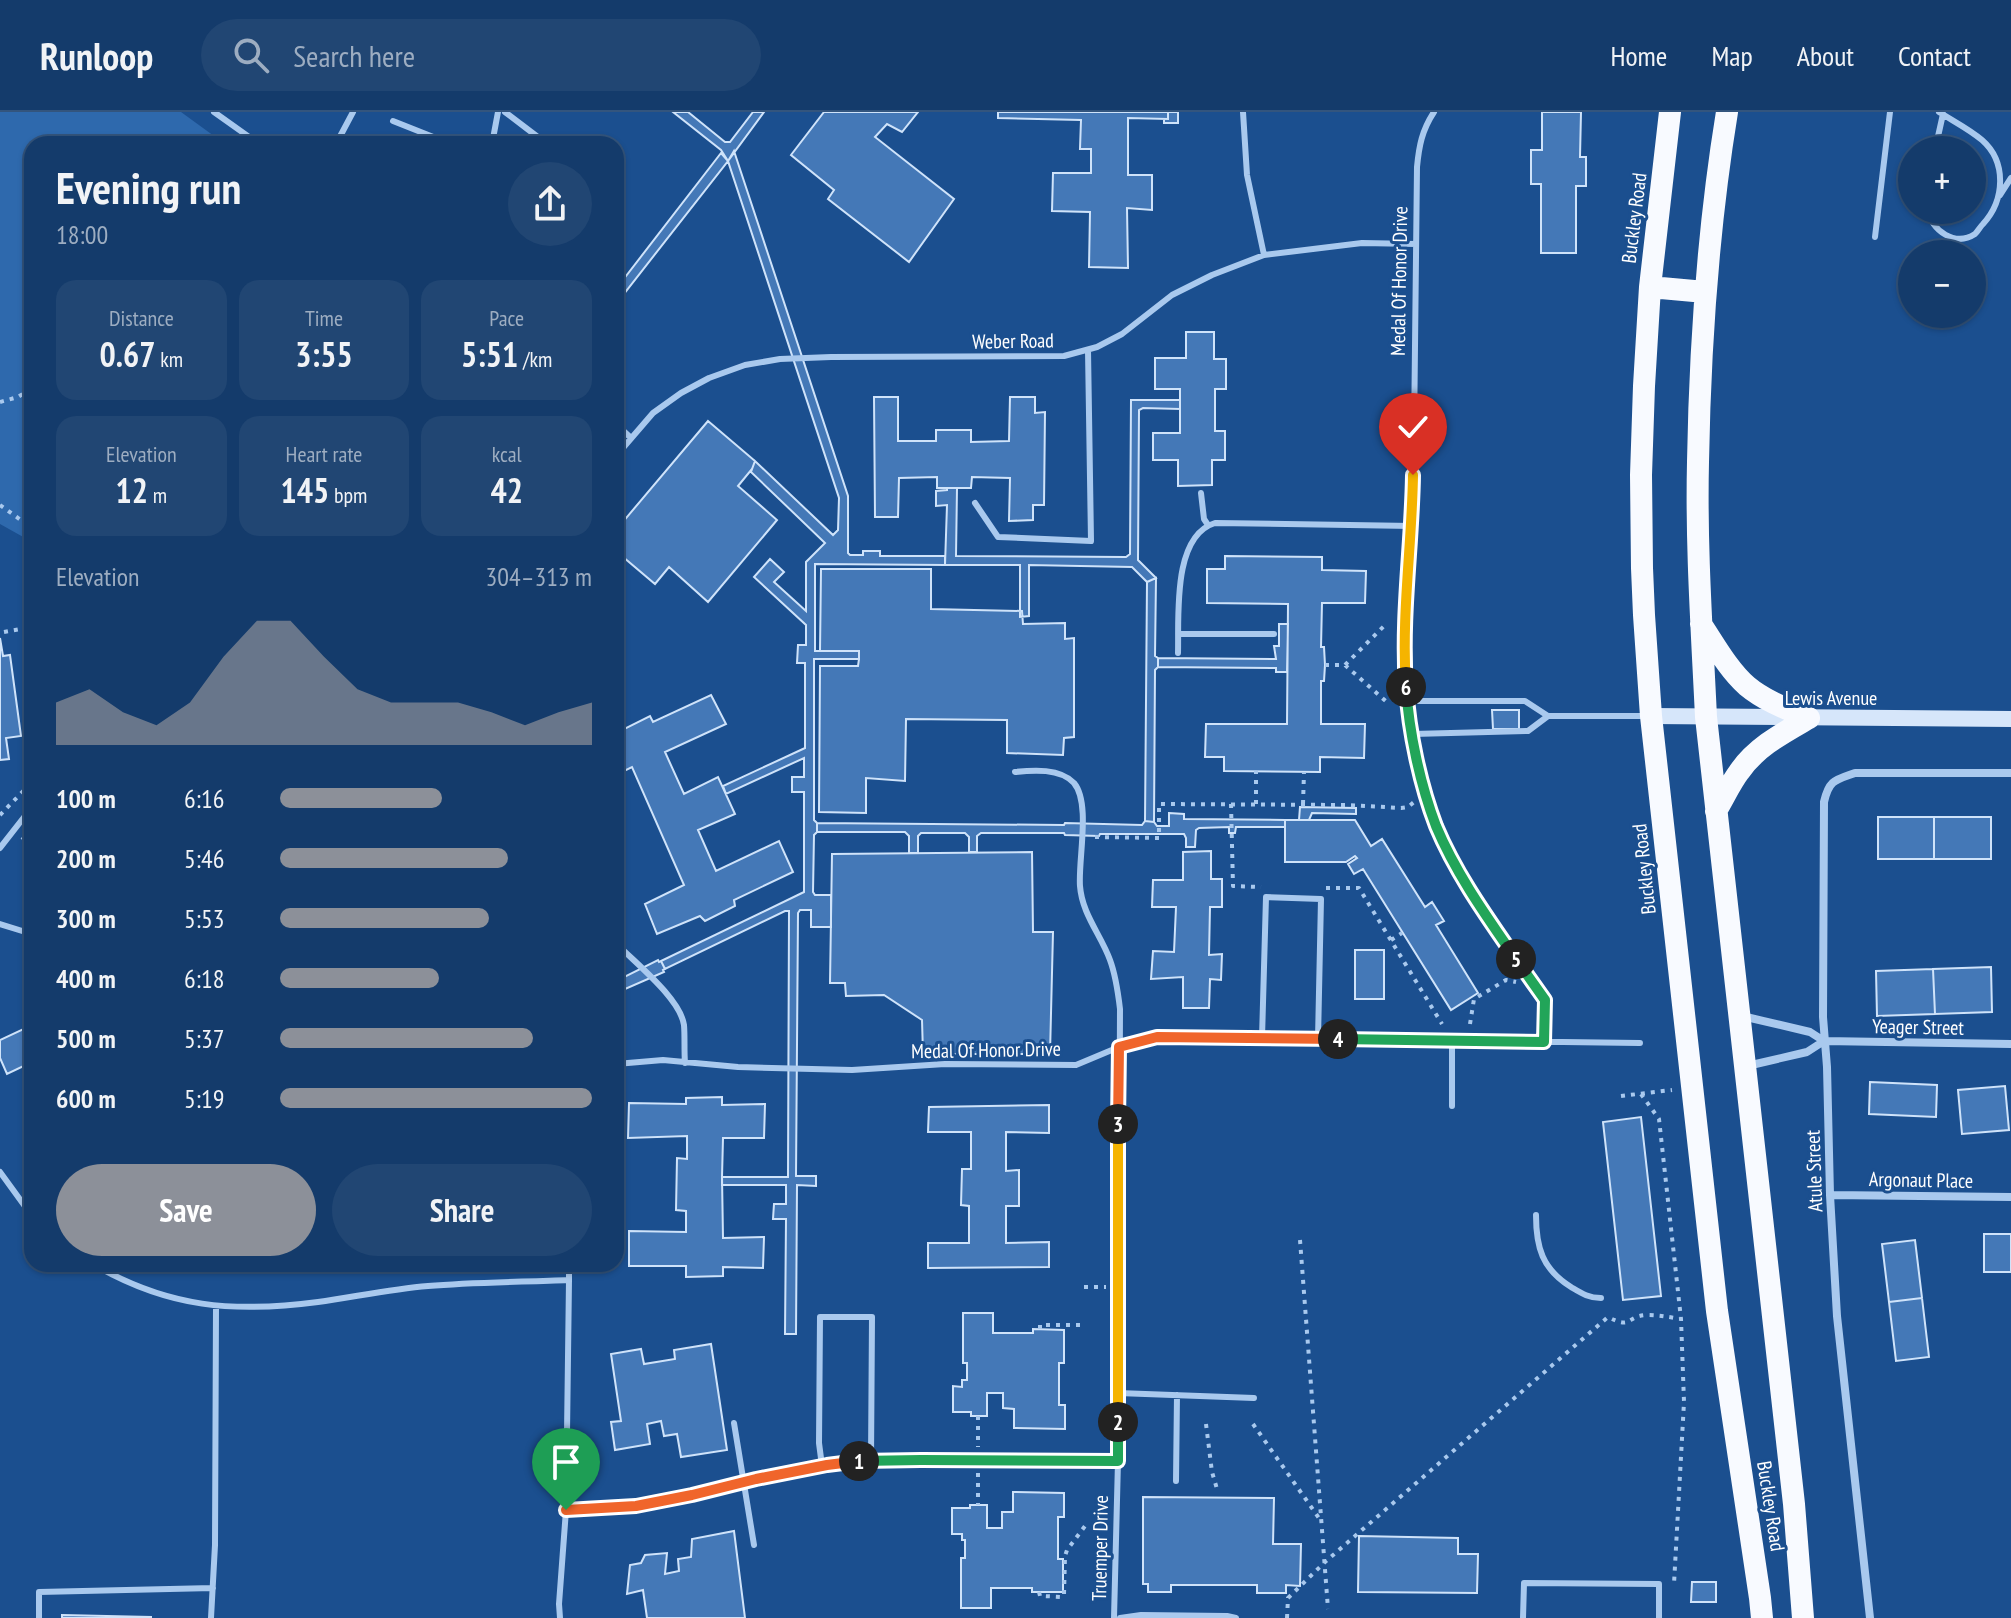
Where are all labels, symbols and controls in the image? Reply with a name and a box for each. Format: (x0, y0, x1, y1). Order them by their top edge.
search box (201, 19, 761, 91)
text: Runloop (40, 31, 153, 80)
icon: search (229, 33, 273, 77)
text: Search here (293, 36, 415, 75)
text: Home (1611, 37, 1667, 74)
text: Map (1711, 37, 1753, 74)
text: About (1797, 37, 1854, 74)
text: Contact (1898, 37, 1971, 74)
map controls (1898, 136, 1986, 328)
button: + (1898, 136, 1986, 224)
text: Evening run (56, 159, 241, 216)
button: share (508, 162, 592, 246)
street label: Buckley Road (1616, 171, 1652, 265)
street label: Medal Of Honor Drive (1385, 206, 1413, 356)
text: 18:00 (56, 218, 108, 251)
button: − (1898, 240, 1986, 328)
text: Distance (109, 304, 174, 332)
text: Time (305, 304, 343, 332)
text: Pace (489, 304, 524, 332)
street label: Weber Road (972, 327, 1054, 355)
text: 0.67 (100, 332, 156, 376)
text: 3:55 (295, 332, 353, 376)
text: 5:51 (461, 332, 518, 376)
text: km (156, 345, 183, 373)
text: /km (518, 345, 552, 373)
pin (1379, 393, 1447, 475)
icon: check (1391, 405, 1435, 449)
text: Elevation (106, 440, 177, 468)
text: Heart rate (286, 440, 362, 468)
text: kcal (492, 440, 522, 468)
text: 12 (116, 468, 148, 512)
text: 145 (281, 468, 329, 512)
text: 42 (490, 468, 523, 512)
text: m (148, 481, 167, 509)
text: bpm (329, 481, 367, 509)
text: Elevation (56, 560, 139, 593)
text: 304–313 m (486, 560, 592, 593)
pin: 6 (1386, 667, 1426, 707)
text: 6 (1401, 673, 1411, 701)
street label: Lewis Avenue (1785, 685, 1877, 711)
text: 100 m (56, 782, 116, 815)
text: 6:16 (184, 782, 224, 815)
street label: Buckley Road (1626, 822, 1662, 916)
text: 200 m (56, 842, 116, 875)
text: 5:46 (184, 842, 224, 875)
text: 300 m (56, 902, 116, 935)
text: 5:53 (184, 902, 224, 935)
pin: 5 (1496, 939, 1536, 979)
text: 5 (1511, 945, 1521, 973)
text: 400 m (56, 962, 116, 995)
text: 6:18 (184, 962, 224, 995)
street label: Yeager Street (1872, 1013, 1965, 1041)
pin: 4 (1318, 1019, 1358, 1059)
text: 500 m (56, 1022, 116, 1055)
text: 5:37 (184, 1022, 224, 1055)
text: 4 (1333, 1025, 1343, 1053)
street label: Medal Of Honor Drive (911, 1036, 1061, 1064)
text: 600 m (56, 1082, 116, 1115)
text: 5:19 (184, 1082, 224, 1115)
pin: 3 (1098, 1104, 1138, 1144)
text: 3 (1113, 1110, 1123, 1138)
street label: Atule Street (1800, 1129, 1828, 1212)
button: Save (56, 1164, 316, 1256)
button: Share (332, 1164, 592, 1256)
street label: Argonaut Place (1869, 1166, 1973, 1194)
pin: 2 (1098, 1402, 1138, 1442)
text: 2 (1113, 1408, 1123, 1436)
pin (532, 1428, 600, 1510)
icon: arrive (544, 1440, 588, 1484)
pin: 1 (839, 1441, 879, 1481)
text: 1 (854, 1447, 864, 1475)
street label: Buckley Road (1751, 1459, 1791, 1553)
street label: Truemper Drive (1086, 1495, 1114, 1601)

